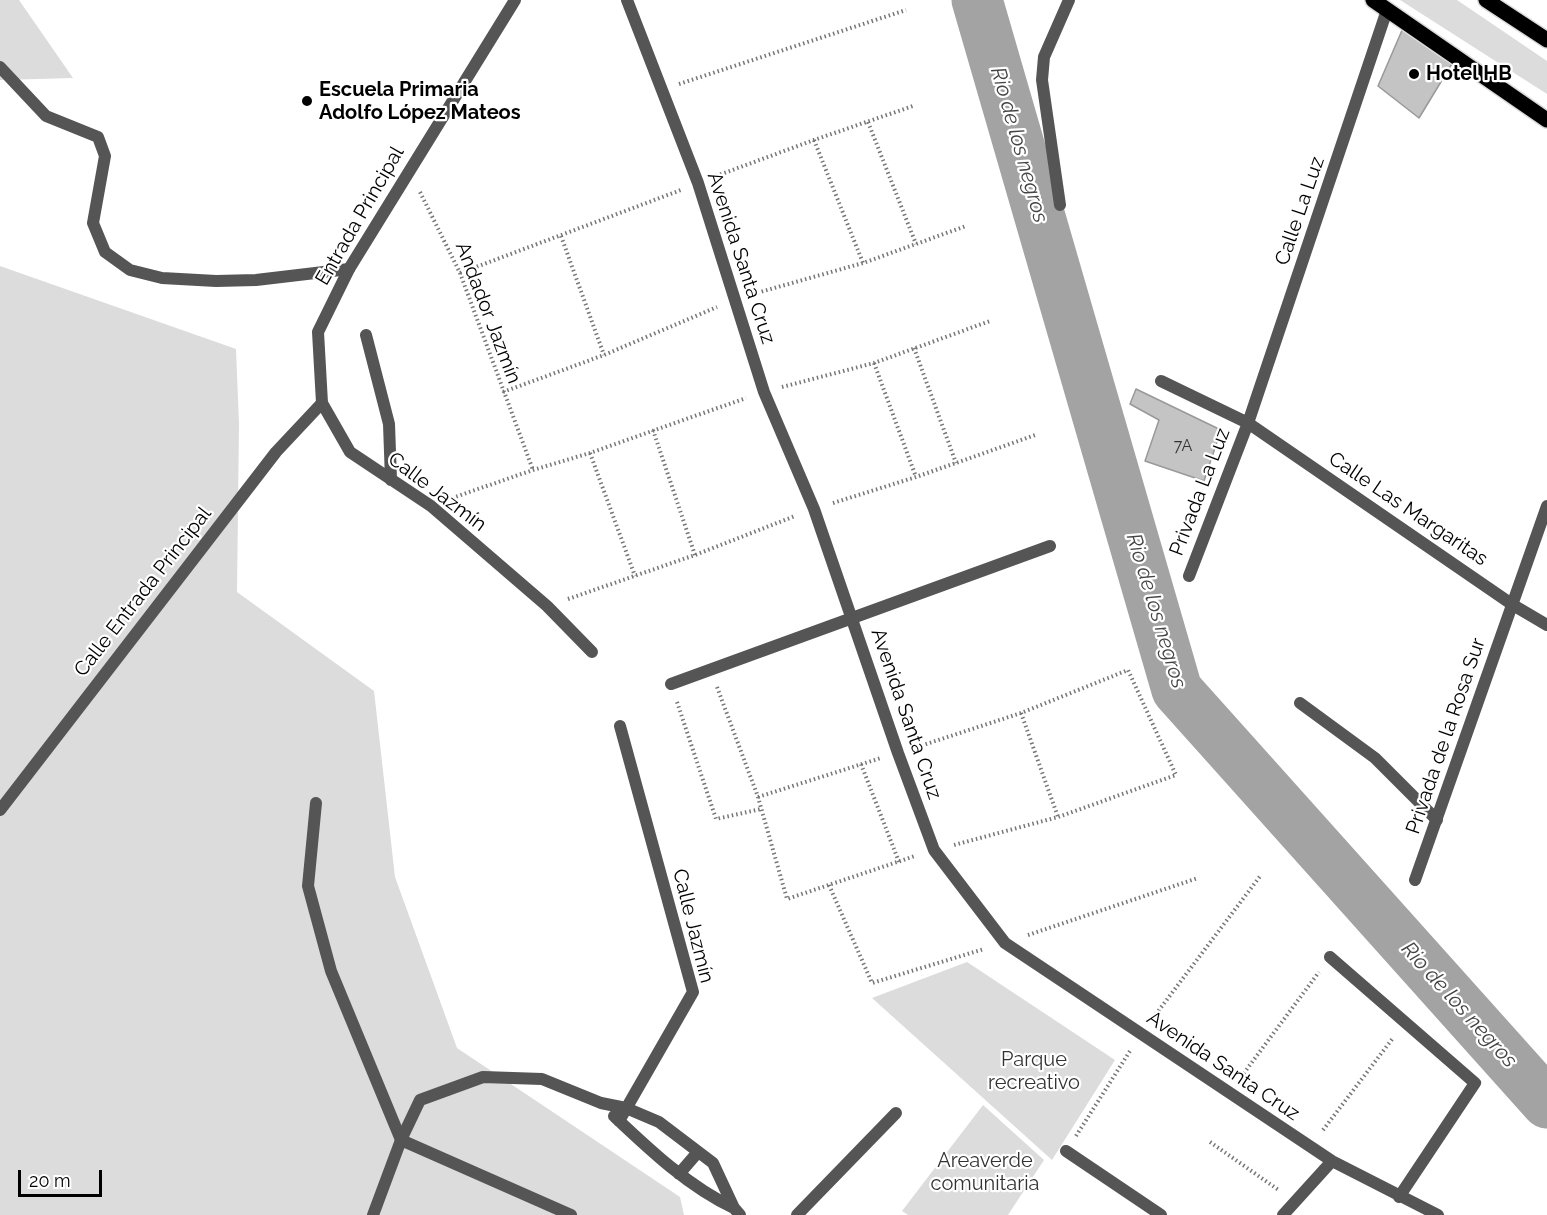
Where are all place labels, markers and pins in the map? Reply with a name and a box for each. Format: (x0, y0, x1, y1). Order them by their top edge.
place label: Hotel HB (1426, 62, 1512, 86)
marker: Hotel HB (1407, 67, 1421, 81)
place label: Escuela Primaria Adolfo López Mateos (319, 78, 521, 125)
marker: Escuela Primaria Adolfo López Mateos (300, 94, 314, 108)

